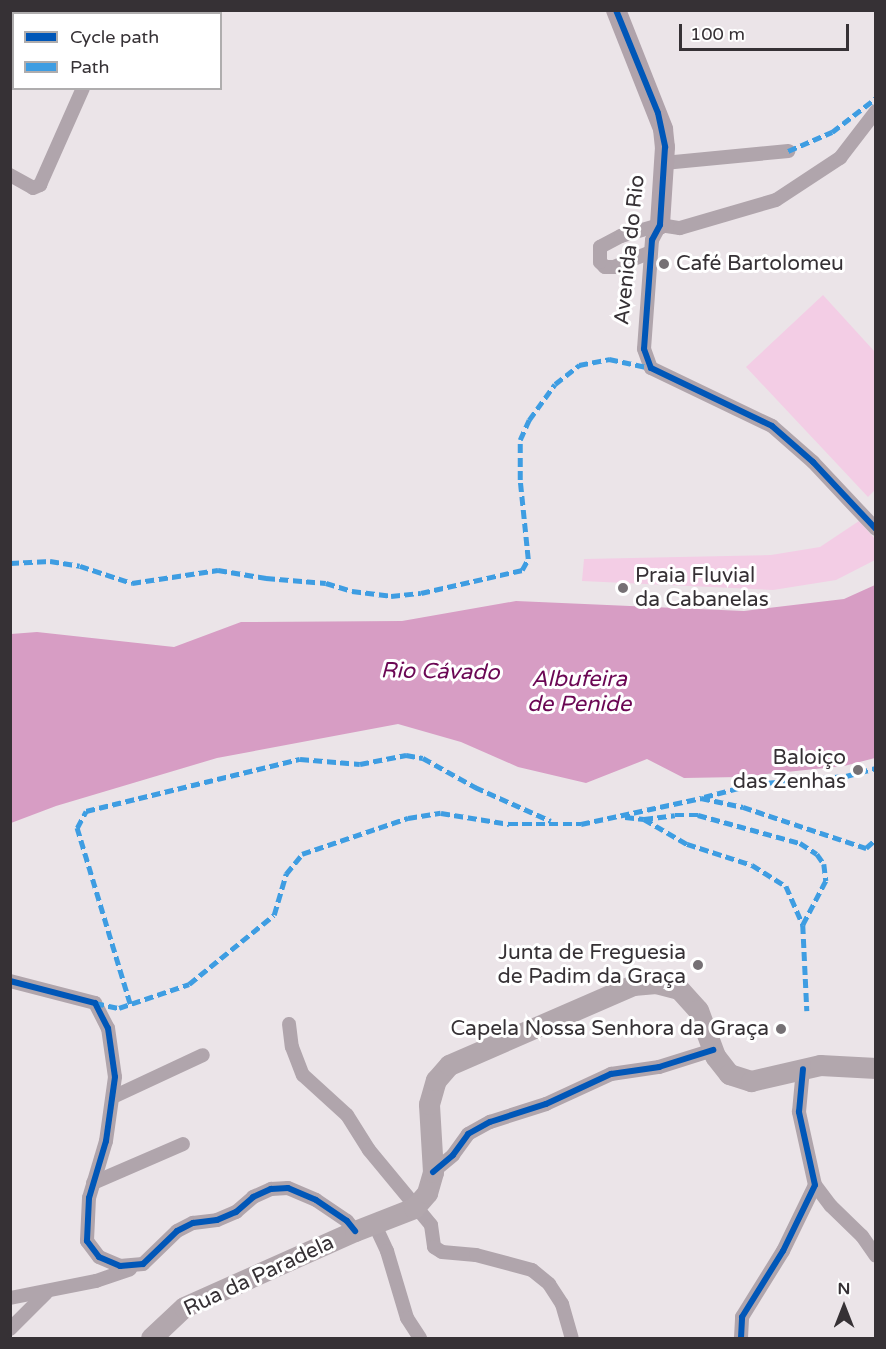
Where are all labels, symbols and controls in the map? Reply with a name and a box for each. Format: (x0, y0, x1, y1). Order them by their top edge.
legend (12, 12, 222, 90)
scale bar (682, 12, 852, 50)
text: 100 m (690, 23, 745, 45)
text: Cycle path (70, 26, 159, 48)
text: Path (70, 56, 109, 78)
street label: Avenida do Rio (610, 174, 650, 326)
place label: Café Bartolomeu (676, 251, 844, 277)
marker: Café Bartolomeu (657, 257, 671, 271)
place label: Praia Fluvial da Cabanelas (635, 563, 769, 613)
marker: Praia Fluvial da Cabanelas (616, 581, 630, 595)
water label: Rio Cávado (380, 658, 500, 686)
water label: Albufeira de Penide (527, 666, 631, 718)
place label: Baloiço das Zenhas (733, 745, 846, 795)
marker: Baloiço das Zenhas (851, 763, 865, 777)
place label: Junta de Freguesia de Padim da Graça (498, 940, 686, 990)
marker: Junta de Freguesia de Padim da Graça (691, 958, 705, 972)
place label: Capela Nossa Senhora da Graça (450, 1016, 769, 1042)
marker: Capela Nossa Senhora da Graça (774, 1022, 788, 1036)
street label: Rua da Paradela (180, 1230, 338, 1322)
north arrow (814, 1277, 874, 1337)
text: N (838, 1279, 850, 1299)

